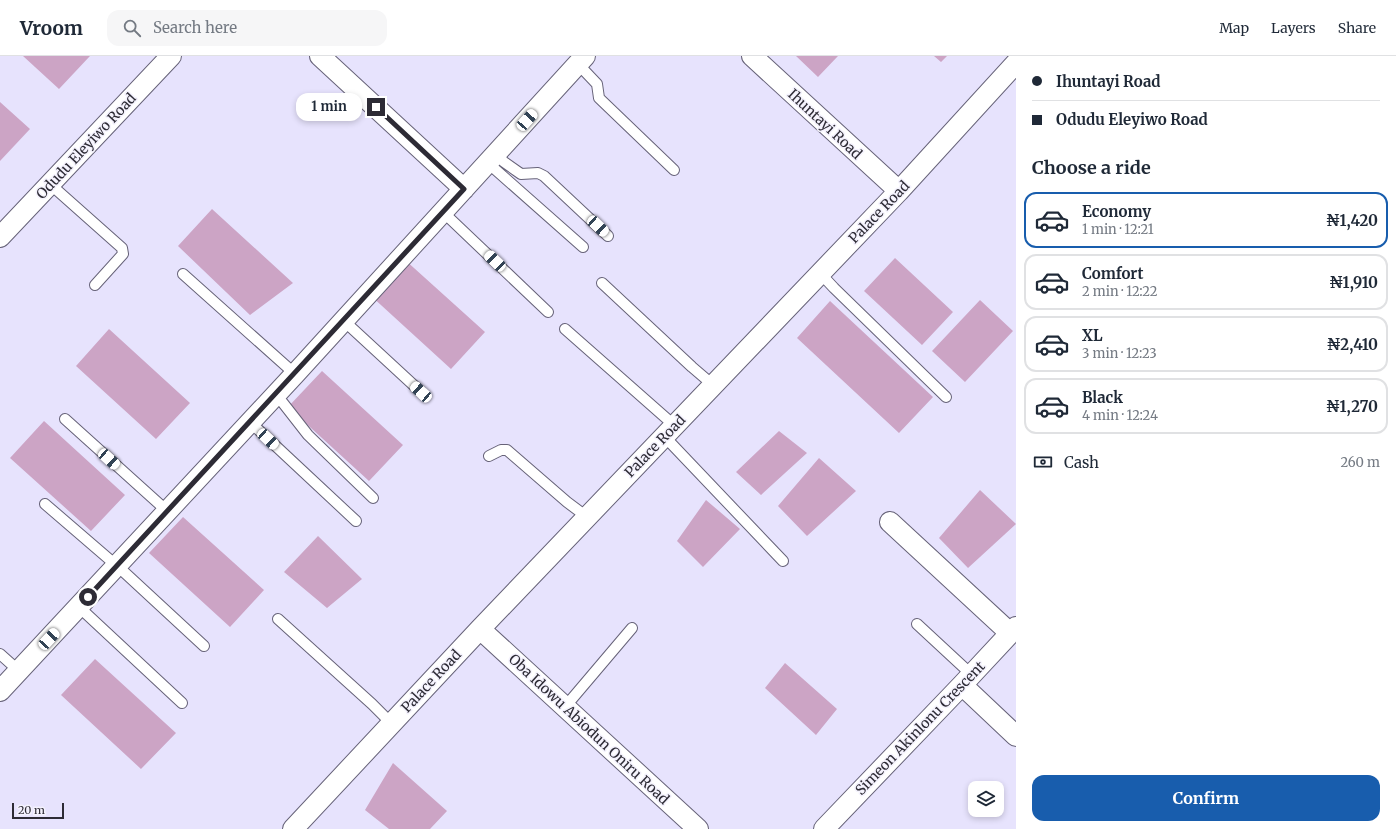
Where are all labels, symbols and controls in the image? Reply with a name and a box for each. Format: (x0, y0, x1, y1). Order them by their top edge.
search box (107, 10, 387, 46)
text: Vroom (20, 16, 83, 40)
icon: search (121, 17, 143, 39)
text: Search here (153, 18, 237, 37)
text: Map (1219, 19, 1249, 37)
text: Layers (1271, 19, 1316, 37)
text: Share (1338, 19, 1376, 37)
text: Ihuntayi Road (1056, 72, 1161, 91)
street label: Ihuntayi Road (784, 85, 866, 163)
street label: Odudu Eleyiwo Road (32, 89, 140, 203)
callout: 1 min (296, 93, 362, 121)
text: 1 min (311, 98, 347, 115)
route end (367, 98, 385, 116)
car (515, 107, 539, 133)
text: Odudu Eleyiwo Road (1056, 110, 1208, 129)
text: Choose a ride (1032, 156, 1151, 179)
street label: Palace Road (845, 177, 914, 247)
icon: car (1034, 202, 1070, 238)
text: Economy (1082, 202, 1151, 221)
text: ₦1,420 (1326, 211, 1378, 230)
car (585, 213, 611, 239)
text: 1 min · 12:21 (1082, 221, 1154, 238)
car (482, 248, 508, 274)
icon: car (1034, 264, 1070, 300)
text: Comfort (1082, 264, 1143, 283)
text: ₦1,910 (1329, 273, 1378, 292)
text: 2 min · 12:22 (1082, 283, 1158, 300)
icon: car (1034, 326, 1070, 362)
text: XL (1082, 326, 1103, 345)
text: ₦2,410 (1327, 335, 1378, 354)
text: 3 min · 12:23 (1082, 345, 1157, 362)
car (408, 380, 434, 404)
icon: car (1034, 388, 1070, 424)
text: Black (1082, 388, 1123, 407)
text: ₦1,270 (1326, 397, 1378, 416)
text: 4 min · 12:24 (1082, 407, 1158, 424)
street label: Palace Road (621, 411, 690, 481)
car (255, 426, 281, 452)
car (96, 447, 122, 471)
icon: cash (1032, 451, 1054, 473)
text: Cash (1064, 453, 1099, 472)
text: 260 m (1340, 454, 1380, 471)
route start (79, 588, 97, 606)
car (36, 626, 62, 652)
street label: Palace Road (397, 645, 465, 716)
street label: Oba Idowu Abiodun Oniru Road (505, 650, 673, 808)
street label: Simeon Akinlonu Crescent (851, 657, 989, 799)
button: Confirm (1032, 775, 1380, 821)
map controls (968, 781, 1004, 817)
button: layers (968, 781, 1004, 817)
scale bar (12, 801, 64, 820)
text: 20 m (18, 803, 45, 817)

